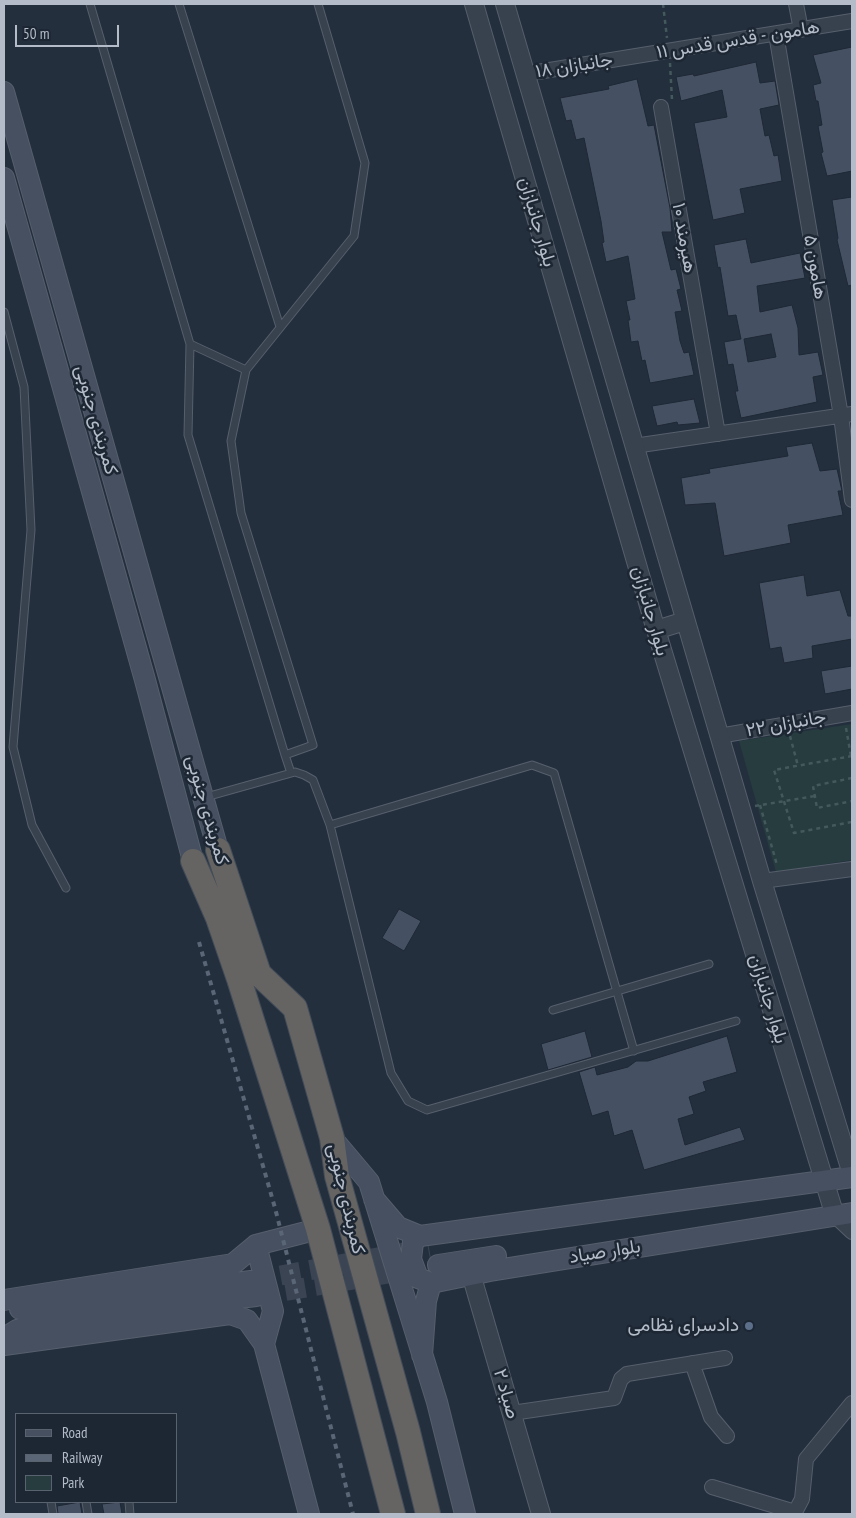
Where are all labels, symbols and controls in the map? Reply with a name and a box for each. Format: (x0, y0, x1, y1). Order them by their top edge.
scale bar (18, 15, 121, 47)
street label: هامون - قدس قدس ۱۱ (655, 16, 821, 64)
text: 50 m (23, 24, 49, 43)
street label: جانبازان ۱۸ (534, 49, 614, 83)
street label: بلوار جانبازان (513, 175, 561, 269)
street label: هیرمند ۱۰ (667, 201, 701, 275)
street label: هامون ۵ (798, 233, 832, 301)
street label: کمربندی جنوبی (69, 363, 123, 477)
street label: بلوار جانبازان (626, 564, 674, 658)
street label: جانبازان ۲۲ (744, 706, 828, 742)
street label: کمربندی جنوبی (180, 753, 234, 867)
street label: بلوار جانبازان (744, 952, 792, 1046)
street label: کمربندی جنوبی (322, 1141, 370, 1257)
street label: بلوار صیاد (568, 1235, 642, 1269)
place label: دادسرای نظامی (628, 1315, 739, 1337)
marker: دادسرای نظامی (743, 1320, 755, 1332)
street label: صیاد ۲ (488, 1366, 524, 1422)
legend (15, 1413, 178, 1503)
text: Road (62, 1423, 88, 1442)
text: Railway (62, 1448, 102, 1467)
text: Park (62, 1473, 84, 1492)

